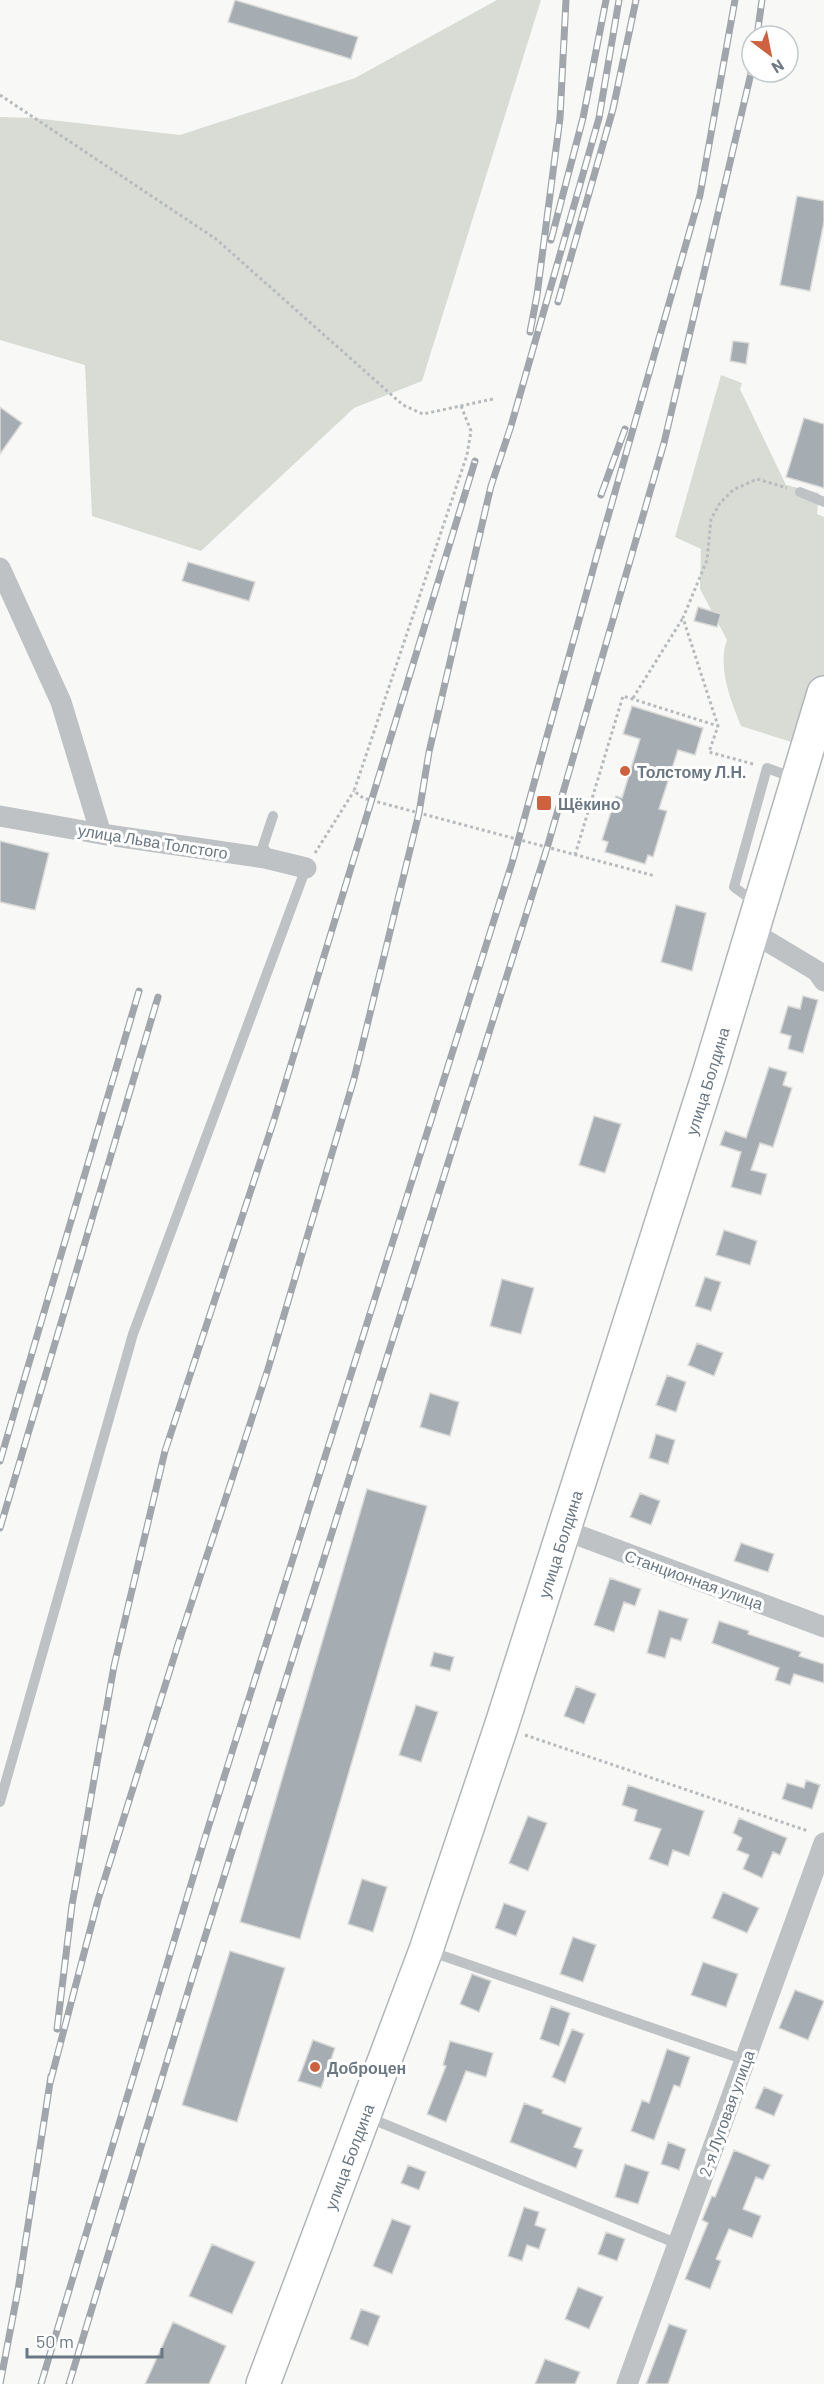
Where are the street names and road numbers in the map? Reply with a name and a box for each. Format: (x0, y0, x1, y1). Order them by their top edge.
street label: улица Льва Толстого (77, 820, 229, 862)
street label: улица Болдина (681, 1025, 732, 1137)
street label: улица Болдина (533, 1488, 585, 1600)
street label: Станционная улица (622, 1545, 766, 1613)
street label: 2-я Луговая улица (694, 2047, 758, 2179)
street label: улица Болдина (320, 2101, 377, 2212)

